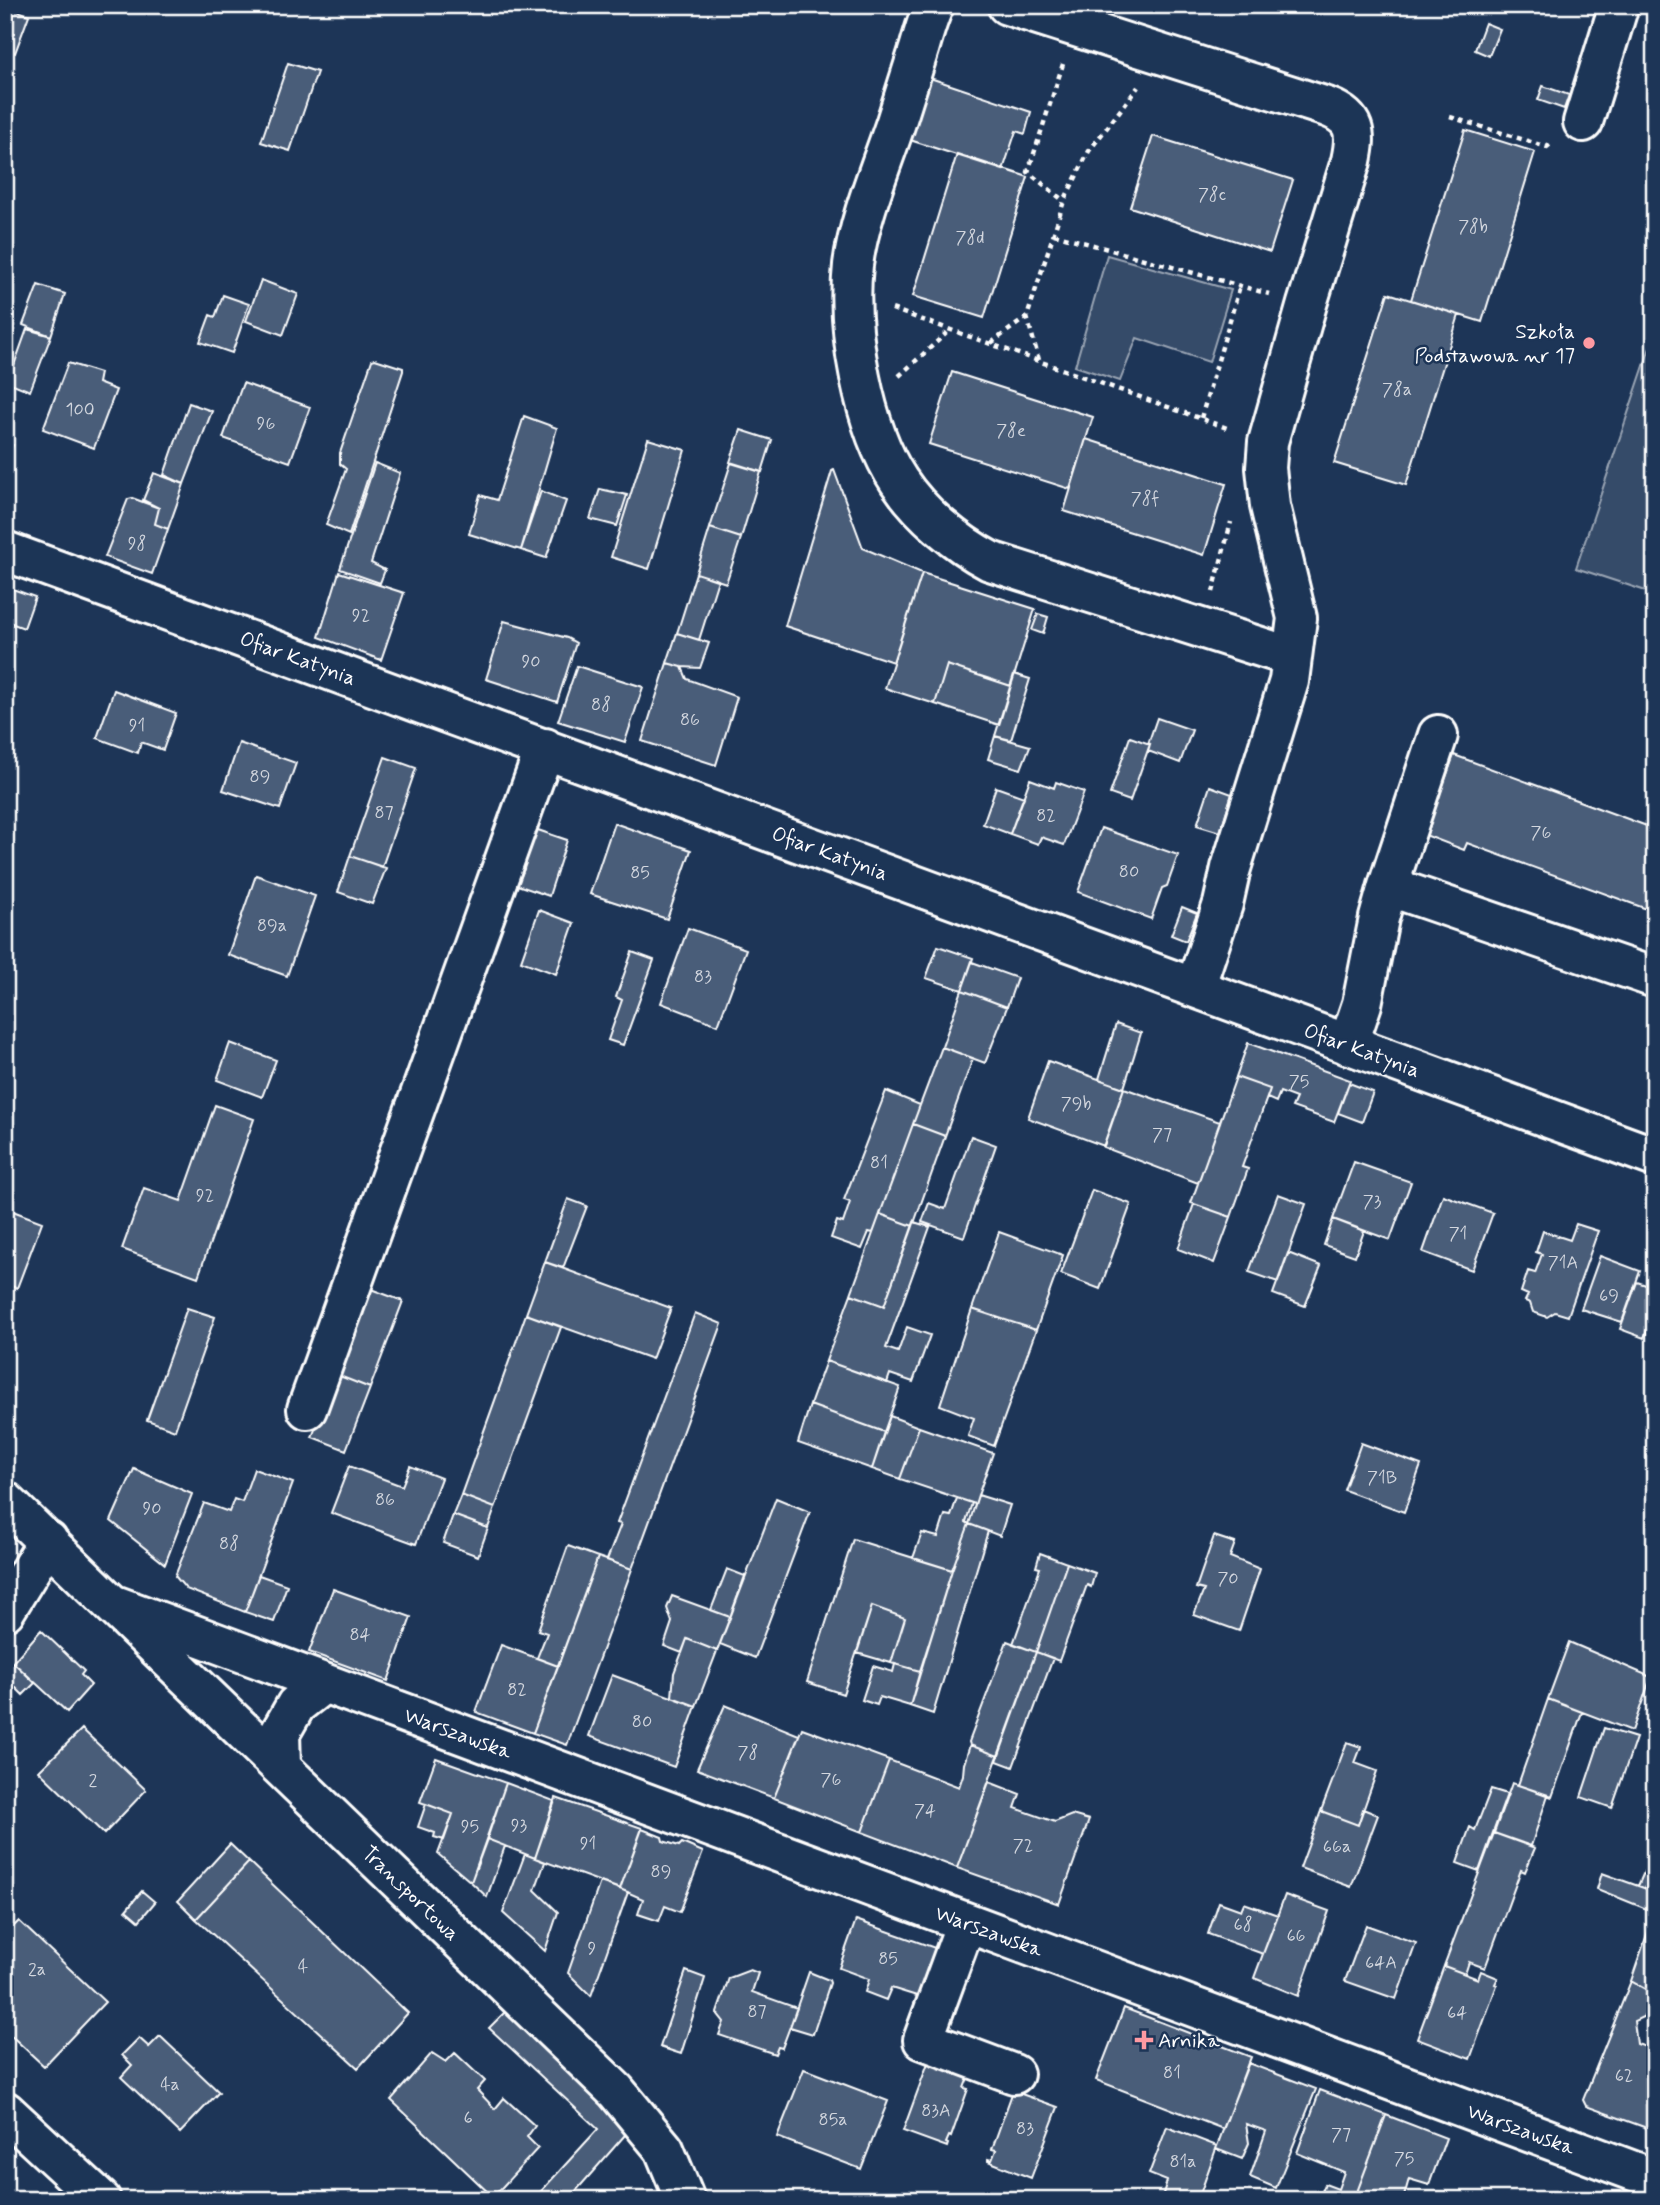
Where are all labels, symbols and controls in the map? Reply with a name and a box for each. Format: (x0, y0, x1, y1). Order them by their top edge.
house number: 78c (1198, 183, 1226, 207)
house number: 78b (1458, 215, 1488, 239)
house number: 78d (955, 226, 985, 250)
place label: Szkoła Podstawowa nr 17 (1415, 318, 1575, 370)
marker: Szkoła Podstawowa nr 17 (1581, 335, 1597, 351)
house number: 78a (1382, 378, 1412, 402)
house number: 100 (65, 398, 95, 422)
house number: 96 (257, 412, 275, 436)
house number: 78e (996, 419, 1026, 443)
house number: 78f (1131, 487, 1160, 511)
house number: 98 (128, 532, 146, 556)
house number: 92 (352, 604, 370, 628)
street label: Ofiar Katynia (236, 625, 360, 693)
house number: 90 (521, 650, 541, 674)
house number: 88 (591, 693, 611, 717)
house number: 86 (680, 708, 700, 732)
house number: 91 (129, 714, 145, 738)
house number: 89 (250, 765, 270, 789)
house number: 87 (374, 801, 394, 825)
house number: 82 (1036, 804, 1056, 828)
street label: Ofiar Katynia (768, 820, 892, 888)
house number: 76 (1531, 821, 1551, 845)
house number: 80 (1119, 860, 1139, 884)
house number: 85 (630, 861, 650, 885)
house number: 89a (257, 914, 287, 938)
house number: 83 (694, 965, 712, 989)
street label: Ofiar Katynia (1300, 1017, 1424, 1085)
house number: 75 (1289, 1070, 1309, 1094)
house number: 79b (1061, 1092, 1091, 1116)
house number: 77 (1152, 1123, 1172, 1147)
house number: 81 (870, 1151, 888, 1175)
house number: 92 (196, 1184, 214, 1208)
house number: 73 (1363, 1190, 1382, 1214)
house number: 71 (1449, 1222, 1467, 1246)
house number: 71A (1548, 1251, 1578, 1275)
house number: 69 (1599, 1284, 1619, 1308)
house number: 71B (1367, 1466, 1397, 1490)
house number: 86 (375, 1488, 395, 1512)
house number: 90 (142, 1497, 162, 1521)
house number: 88 (219, 1532, 239, 1556)
house number: 70 (1217, 1567, 1239, 1591)
house number: 84 (349, 1623, 371, 1647)
house number: 82 (507, 1678, 527, 1702)
street label: Warszawska (400, 1702, 516, 1766)
house number: 80 (632, 1710, 652, 1734)
house number: 78 (738, 1741, 758, 1765)
house number: 76 (821, 1768, 841, 1792)
house number: 2 (89, 1769, 98, 1793)
house number: 74 (914, 1799, 936, 1823)
house number: 93 (511, 1814, 528, 1838)
house number: 95 (461, 1815, 479, 1839)
house number: 91 (580, 1832, 596, 1856)
house number: 72 (1013, 1834, 1033, 1858)
house number: 66a (1323, 1835, 1351, 1859)
street label: Transportowa (355, 1840, 465, 1948)
house number: 89 (651, 1860, 671, 1884)
street label: Warszawska (931, 1900, 1047, 1964)
house number: 68 (1233, 1913, 1253, 1937)
house number: 66 (1286, 1924, 1306, 1948)
house number: 9 (588, 1937, 597, 1961)
house number: 85 (878, 1947, 898, 1971)
house number: 64A (1365, 1951, 1397, 1975)
house number: 4 (298, 1955, 308, 1979)
house number: 2a (28, 1958, 46, 1982)
house number: 87 (747, 2000, 767, 2024)
house number: 64 (1447, 2001, 1467, 2025)
place label: Arnika (1158, 2027, 1220, 2055)
marker: Arnika (1136, 2032, 1152, 2048)
house number: 81 (1163, 2061, 1181, 2085)
house number: 62 (1615, 2064, 1633, 2088)
house number: 4a (160, 2073, 180, 2097)
street label: Warszawska (1463, 2098, 1579, 2162)
house number: 83A (921, 2099, 951, 2123)
house number: 6 (463, 2106, 473, 2130)
house number: 85a (819, 2108, 848, 2132)
house number: 83 (1016, 2117, 1034, 2141)
house number: 77 (1331, 2123, 1351, 2147)
house number: 75 (1394, 2147, 1414, 2171)
house number: 81a (1169, 2150, 1197, 2174)

